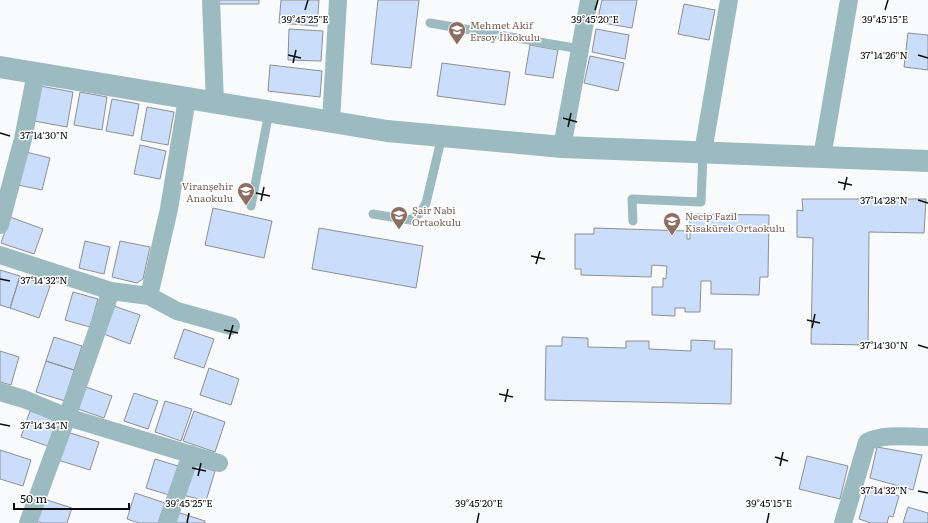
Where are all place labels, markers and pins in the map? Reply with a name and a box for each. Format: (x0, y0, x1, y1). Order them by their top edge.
place label: Mehmet Akif Ersoy İlkokulu (470, 17, 541, 44)
school or university icon: Mehmet Akif Ersoy İlkokulu (447, 20, 467, 45)
place label: Viranşehir Anaokulu (182, 178, 234, 205)
school or university icon: Viranşehir Anaokulu (236, 181, 256, 206)
place label: Şair Nabi Ortaokulu (412, 202, 462, 229)
school or university icon: Şair Nabi Ortaokulu (389, 205, 409, 230)
place label: Necip Fazil Kisakürek Ortaokulu (685, 208, 786, 235)
school or university icon: Necip Fazil Kisakürek Ortaokulu (662, 211, 682, 236)

